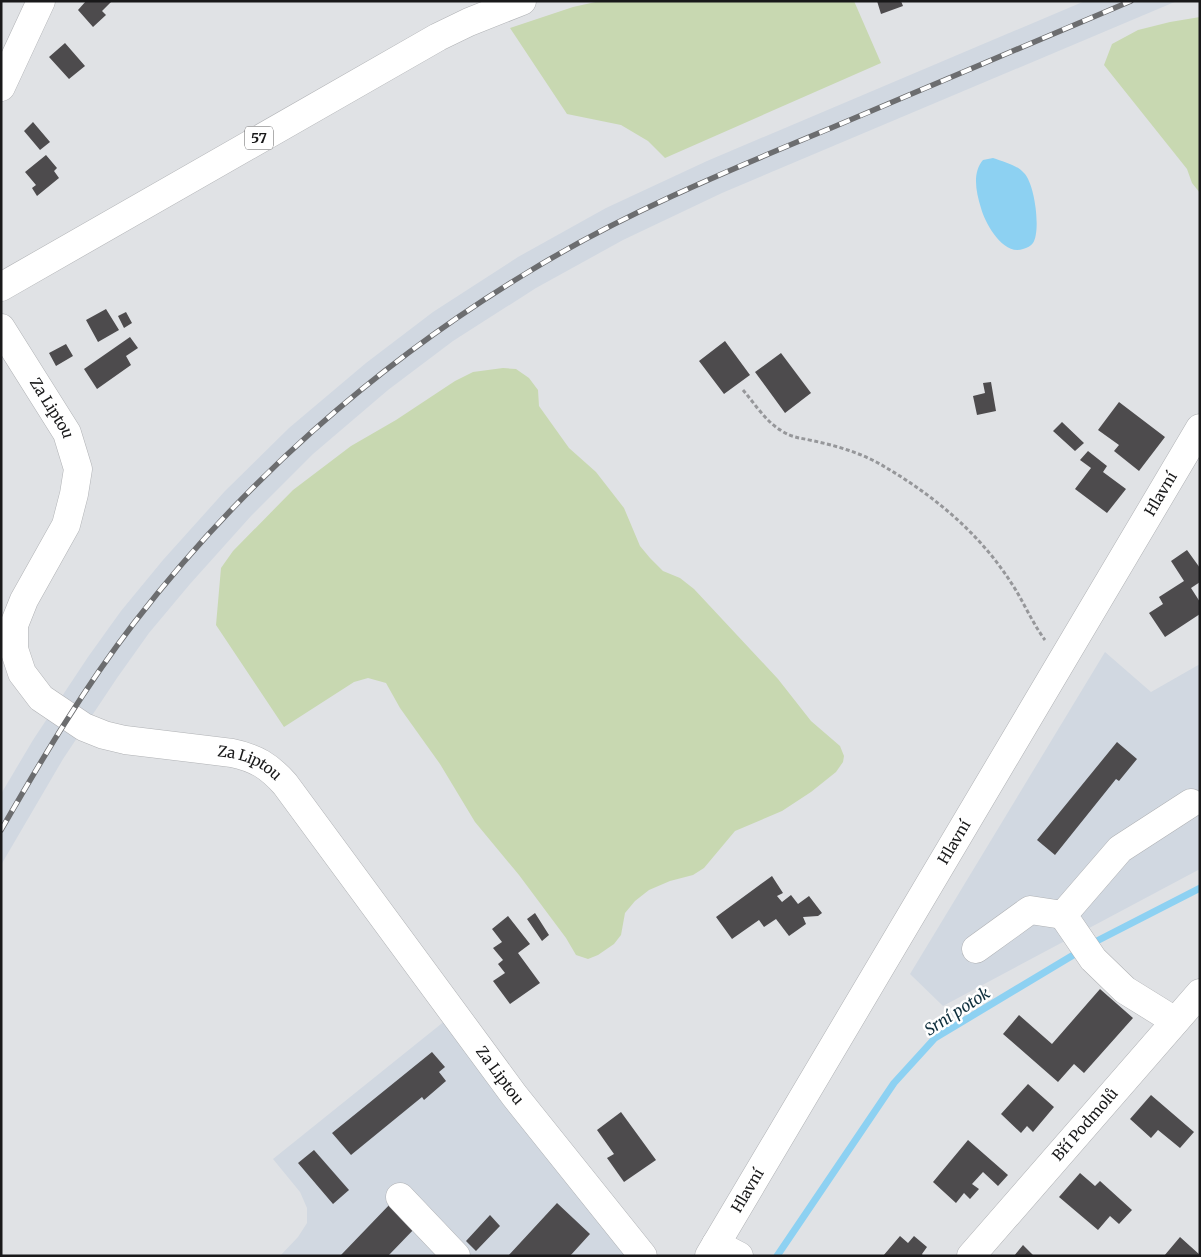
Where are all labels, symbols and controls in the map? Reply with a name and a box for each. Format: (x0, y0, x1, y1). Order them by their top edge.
road number: 57 (245, 126, 273, 150)
street label: Za Liptou (26, 374, 78, 441)
street label: Hlavní (1140, 467, 1181, 519)
street label: Za Liptou (216, 741, 286, 784)
street label: Hlavní (933, 816, 975, 868)
water label: Srní potok (921, 982, 994, 1039)
street label: Za Liptou (472, 1042, 528, 1108)
street label: Bří Podmolů (1048, 1084, 1122, 1165)
street label: Hlavní (727, 1164, 768, 1216)

